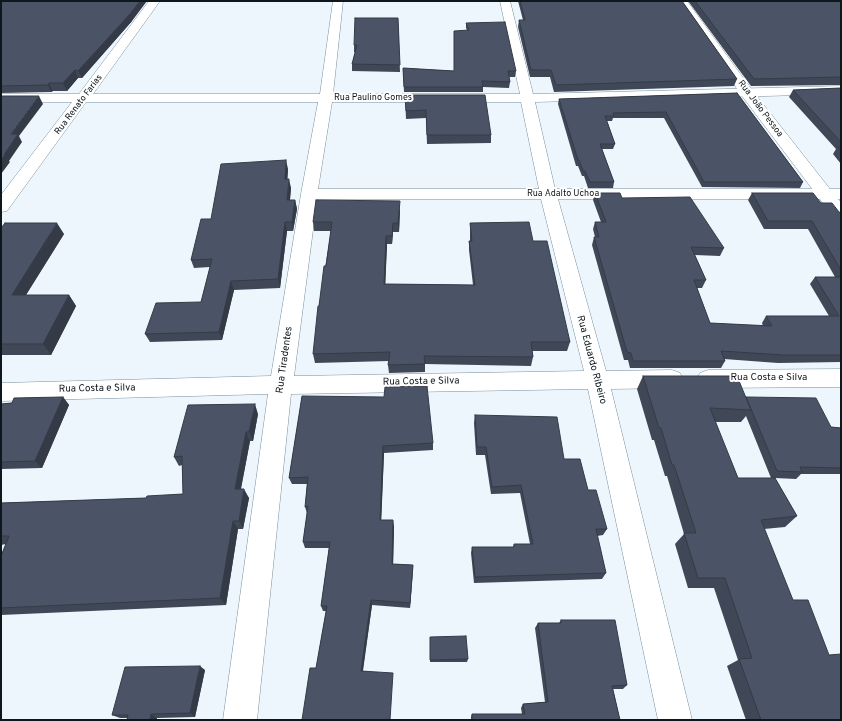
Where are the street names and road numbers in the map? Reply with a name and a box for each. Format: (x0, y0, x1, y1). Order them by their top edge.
street label: Rua Renato Farias (53, 73, 105, 137)
street label: Rua João Pessoa (735, 78, 785, 140)
street label: Rua Paulino Gomes (334, 93, 412, 103)
street label: Rua Adalto Uchoa (527, 189, 599, 199)
street label: Rua Eduardo Ribeiro (573, 314, 609, 406)
street label: Rua Tiradentes (274, 326, 296, 394)
street label: Rua Costa e Silva (731, 372, 807, 384)
street label: Rua Costa e Silva (383, 375, 459, 389)
street label: Rua Costa e Silva (59, 382, 135, 396)

